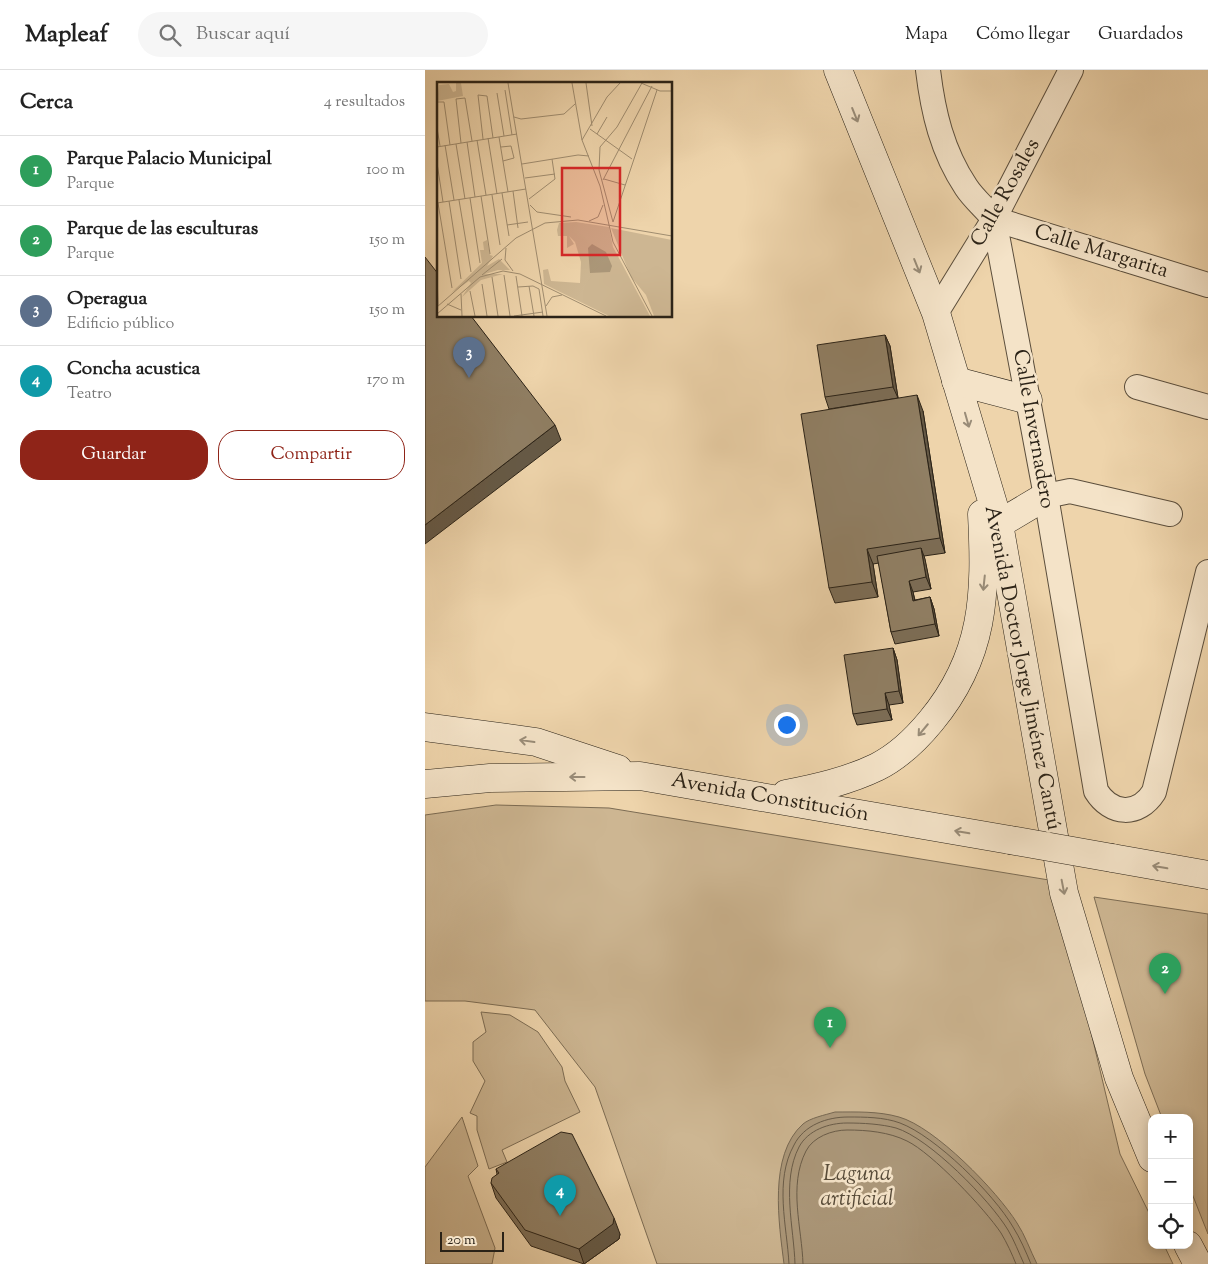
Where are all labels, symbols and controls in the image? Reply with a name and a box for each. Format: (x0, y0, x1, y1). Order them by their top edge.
search box (138, 12, 488, 57)
text: Mapleaf (25, 18, 108, 52)
icon: search (156, 21, 184, 49)
text: Buscar aquí (196, 21, 290, 48)
text: Mapa (905, 22, 948, 48)
text: Cómo llegar (976, 22, 1070, 48)
text: Guardados (1098, 22, 1183, 48)
inset map (437, 82, 673, 318)
text: Cerca (20, 88, 73, 118)
text: 4 resultados (324, 91, 405, 114)
one-way arrow (852, 108, 861, 123)
street label: Calle Rosales (964, 133, 1048, 253)
text: Parque Palacio Municipal (67, 146, 272, 173)
text: 1 (33, 159, 39, 182)
text: 100 m (366, 159, 405, 182)
text: Parque (67, 173, 114, 196)
text: Parque de las esculturas (67, 216, 258, 243)
street label: Calle Margarita (1030, 217, 1172, 287)
text: 2 (32, 229, 40, 252)
text: 150 m (369, 229, 405, 252)
text: Parque (67, 243, 114, 266)
one-way arrow (912, 258, 922, 273)
text: Operagua (67, 286, 147, 313)
text: 3 (33, 299, 39, 322)
text: 150 m (369, 299, 405, 322)
text: Edificio público (67, 313, 174, 336)
pin: 3 (453, 337, 485, 378)
street label: Calle Invernadero (1004, 347, 1062, 511)
text: Concha acustica (67, 356, 200, 383)
text: 4 (32, 369, 40, 392)
text: 170 m (367, 369, 405, 392)
text: Teatro (67, 383, 112, 406)
one-way arrow (963, 412, 973, 428)
button: Guardar (20, 430, 208, 480)
button: Compartir (218, 430, 405, 480)
street label: Avenida Doctor Jorge Jiménez Cantú (976, 503, 1068, 833)
one-way arrow (979, 575, 989, 591)
your location (774, 712, 800, 738)
one-way arrow (918, 723, 929, 736)
one-way arrow (519, 736, 535, 746)
street label: Avenida Constitución (669, 766, 871, 830)
one-way arrow (569, 772, 585, 782)
one-way arrow (954, 826, 970, 836)
one-way arrow (1152, 861, 1168, 871)
one-way arrow (1059, 879, 1068, 895)
pin: 2 (1149, 953, 1181, 994)
pin: 1 (814, 1007, 846, 1048)
map controls (1148, 1114, 1193, 1249)
button: + (1148, 1114, 1193, 1159)
water label: Laguna artificial (820, 1159, 894, 1216)
button: − (1148, 1159, 1193, 1204)
pin: 4 (544, 1175, 576, 1216)
button: locate (1148, 1204, 1193, 1249)
scale bar (440, 1229, 504, 1252)
text: 20 m (447, 1231, 476, 1251)

